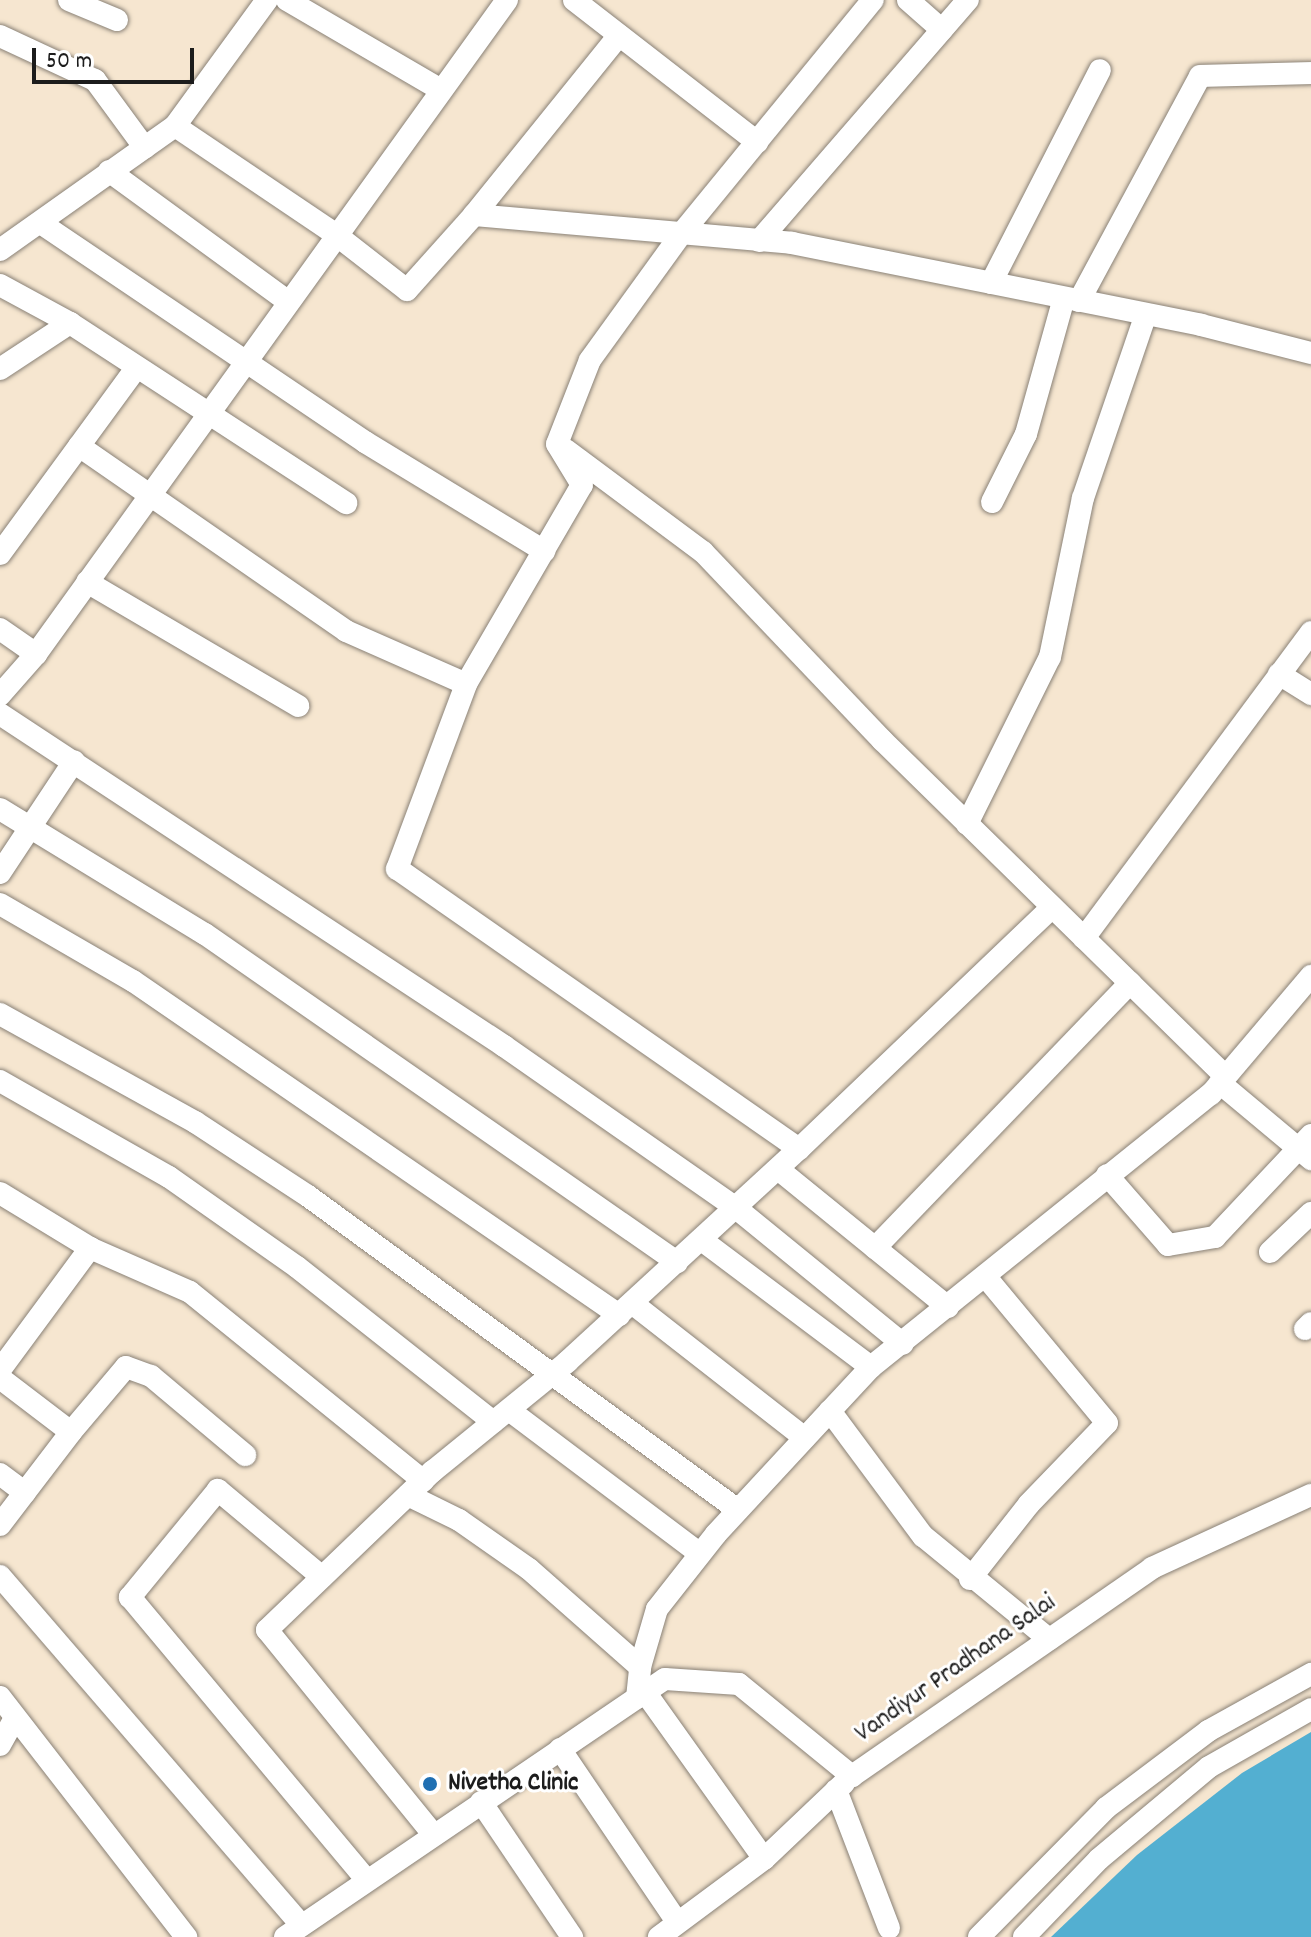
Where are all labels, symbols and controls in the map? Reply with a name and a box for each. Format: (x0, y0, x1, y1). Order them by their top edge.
scale bar (36, 32, 198, 82)
text: 50 m (46, 45, 92, 79)
street label: Vandiyur Pradhana Salai (850, 1588, 1062, 1750)
place label: Nivetha Clinic (448, 1768, 579, 1800)
marker: Nivetha Clinic (419, 1773, 441, 1795)

